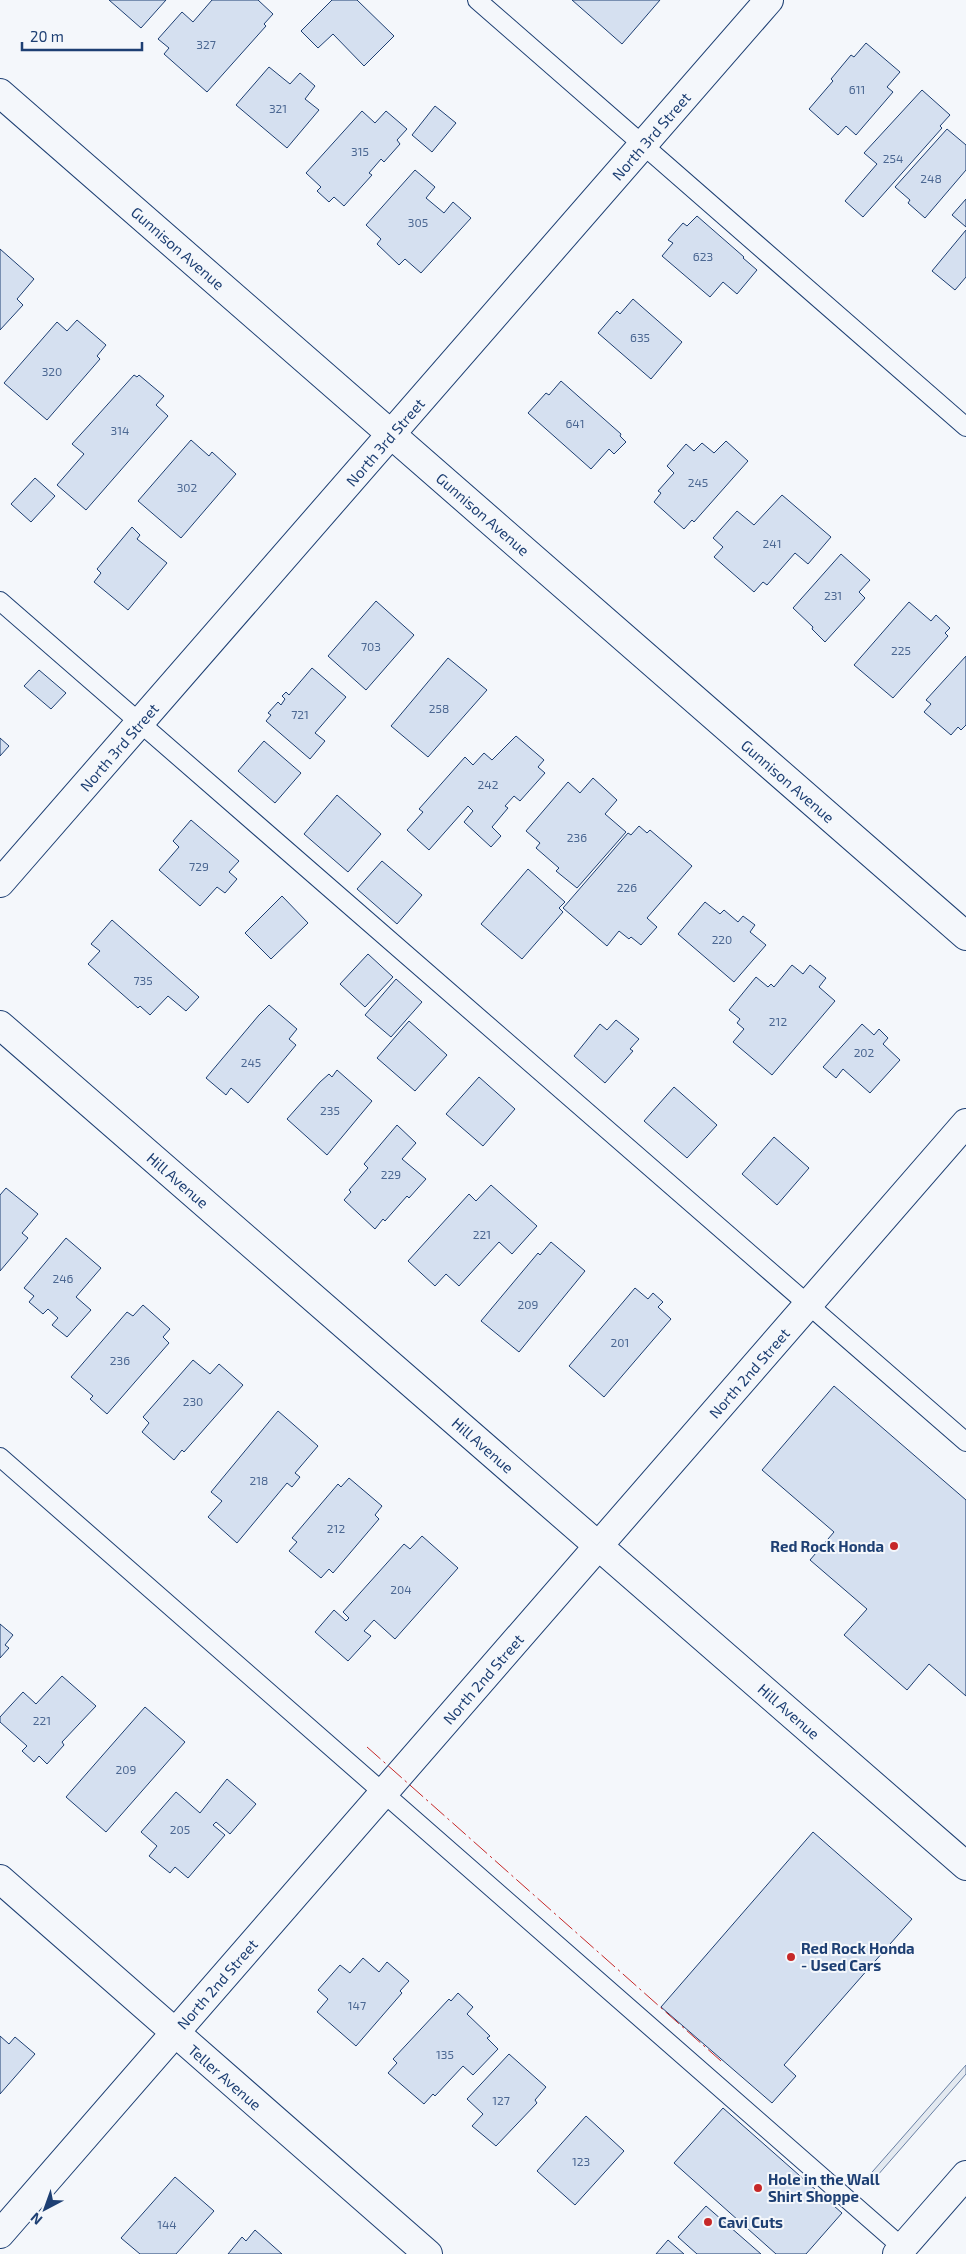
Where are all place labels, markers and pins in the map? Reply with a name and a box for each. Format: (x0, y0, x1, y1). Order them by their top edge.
place label: Red Rock Honda (770, 1537, 884, 1555)
marker: Red Rock Honda (888, 1540, 900, 1552)
place label: Red Rock Honda - Used Cars (801, 1939, 915, 1974)
marker: Red Rock Honda - Used Cars (785, 1951, 797, 1963)
place label: Hole in the Wall Shirt Shoppe (768, 2170, 880, 2205)
marker: Hole in the Wall Shirt Shoppe (752, 2182, 764, 2194)
place label: Cavi Cuts (718, 2213, 783, 2231)
marker: Cavi Cuts (702, 2216, 714, 2228)

